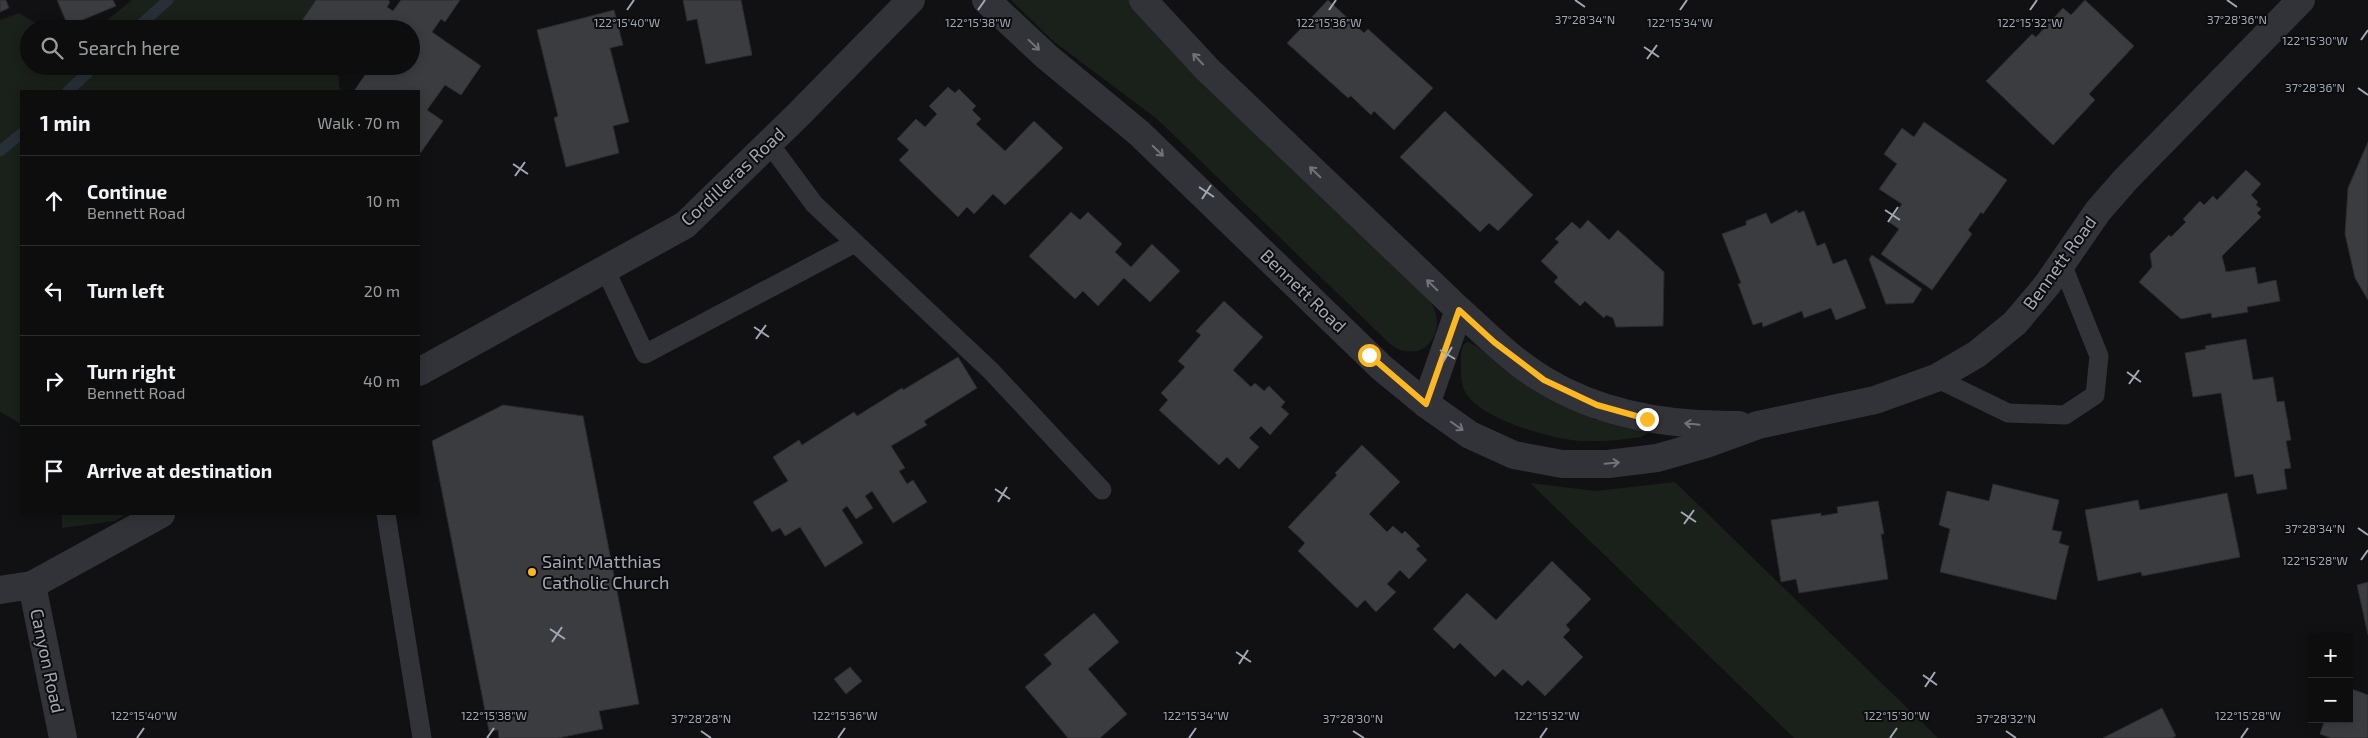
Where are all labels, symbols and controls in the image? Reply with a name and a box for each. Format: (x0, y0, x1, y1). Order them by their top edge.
text: 37°28'34"N (1555, 12, 1615, 26)
text: 37°28'36"N (2207, 12, 2267, 26)
text: 122°15'40"W (594, 15, 660, 29)
text: 122°15'38"W (945, 15, 1011, 29)
text: 122°15'36"W (1296, 15, 1362, 29)
text: 122°15'34"W (1647, 15, 1713, 29)
text: 122°15'32"W (1997, 15, 2063, 29)
search box (20, 20, 420, 75)
text: 122°15'30"W (2282, 33, 2348, 47)
icon: search (38, 34, 66, 62)
text: Search here (78, 36, 180, 59)
one-way arrow (1028, 39, 1041, 51)
one-way arrow (1192, 53, 1204, 66)
text: 37°28'36"N (2285, 80, 2345, 94)
text: 1 min (40, 110, 91, 135)
text: Walk · 70 m (317, 113, 400, 132)
street label: Cordilleras Road (676, 122, 789, 230)
one-way arrow (1151, 145, 1164, 157)
one-way arrow (1309, 166, 1321, 178)
text: Continue (87, 180, 167, 203)
icon: ahead (40, 187, 68, 215)
text: 10 m (366, 191, 400, 210)
text: Bennett Road (87, 203, 185, 222)
street label: Bennett Road (2018, 211, 2101, 314)
street label: Bennett Road (1256, 244, 1351, 337)
icon: left (40, 277, 68, 305)
text: Turn left (87, 279, 164, 302)
one-way arrow (1426, 279, 1439, 291)
text: 20 m (364, 281, 400, 300)
route start (1358, 344, 1381, 367)
text: Turn right (87, 360, 175, 383)
icon: right (40, 367, 68, 395)
text: 40 m (363, 371, 400, 390)
text: Bennett Road (87, 383, 185, 402)
route end (1636, 408, 1659, 431)
one-way arrow (1684, 419, 1700, 429)
one-way arrow (1450, 421, 1464, 431)
icon: arrive (40, 457, 68, 485)
one-way arrow (1604, 458, 1620, 468)
text: Arrive at destination (87, 459, 272, 482)
text: 37°28'34"N (2285, 521, 2345, 535)
place label: Saint Matthias Catholic Church (542, 550, 670, 593)
text: 122°15'28"W (2282, 553, 2348, 567)
marker: Saint Matthias Catholic Church (526, 566, 538, 578)
street label: Canyon Road (26, 607, 70, 715)
map controls (2308, 633, 2353, 723)
button: + (2308, 633, 2353, 678)
button: − (2308, 678, 2353, 723)
text: 122°15'40"W (111, 708, 177, 722)
text: 122°15'38"W (461, 708, 527, 722)
text: 122°15'36"W (812, 708, 878, 722)
text: 122°15'34"W (1163, 708, 1229, 722)
text: 122°15'32"W (1514, 708, 1580, 722)
text: 122°15'30"W (1864, 708, 1930, 722)
text: 122°15'28"W (2215, 708, 2281, 722)
text: 37°28'28"N (671, 711, 731, 725)
text: 37°28'30"N (1323, 711, 1383, 725)
text: 37°28'32"N (1976, 711, 2036, 725)

